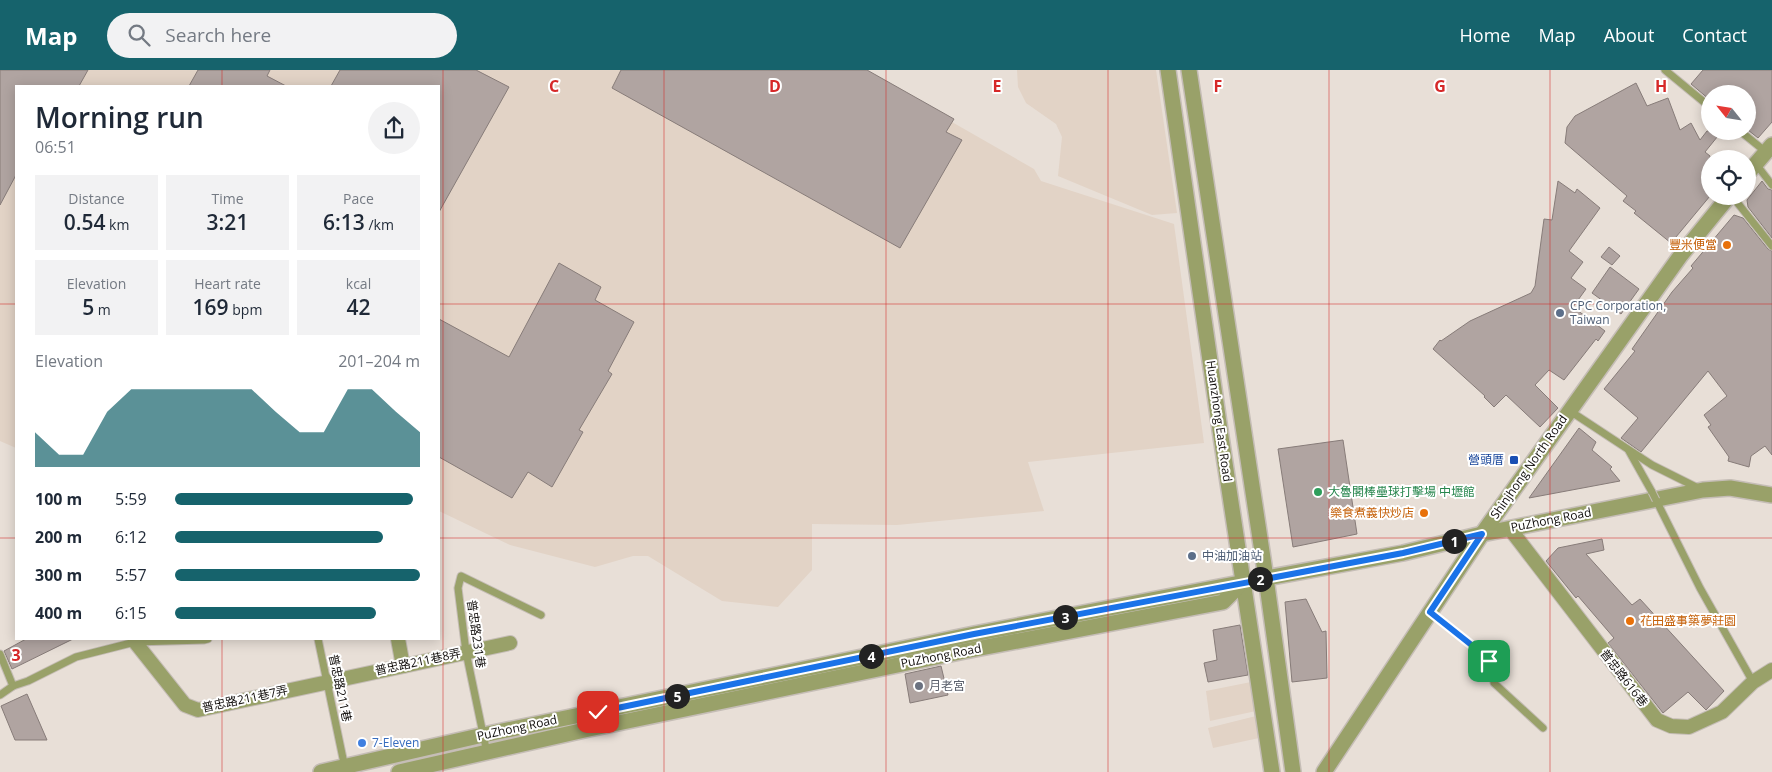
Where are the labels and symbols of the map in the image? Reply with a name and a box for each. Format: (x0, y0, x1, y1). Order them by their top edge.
text: C (549, 75, 559, 97)
text: D (769, 75, 781, 97)
text: E (993, 75, 1002, 97)
text: F (1214, 75, 1222, 97)
text: G (1434, 75, 1446, 97)
text: H (1655, 75, 1667, 97)
north arrow (1701, 85, 1756, 140)
place label: 豐米便當 (1669, 236, 1717, 253)
marker: 豐米便當 (1721, 239, 1733, 251)
place label: CPC Corporation, Taiwan (1570, 297, 1666, 328)
marker: CPC Corporation, Taiwan (1554, 307, 1566, 319)
street label: Huanzhong East Road (1203, 359, 1236, 483)
street label: Shinjhong North Road (1486, 411, 1571, 522)
place label: 營頭厝 (1468, 451, 1504, 468)
marker: 營頭厝 (1508, 454, 1520, 466)
place label: 大魯閣棒壘球打擊場 中壢館 (1328, 483, 1475, 500)
marker: 大魯閣棒壘球打擊場 中壢館 (1312, 486, 1324, 498)
street label: PuZhong Road (1509, 503, 1593, 536)
place label: 樂食煮義快炒店 (1330, 504, 1414, 521)
marker: 樂食煮義快炒店 (1418, 507, 1430, 519)
pin: 1 (1442, 528, 1466, 554)
place label: 中油加油站 (1202, 547, 1262, 564)
marker: 中油加油站 (1186, 550, 1198, 562)
pin: 2 (1248, 566, 1272, 592)
street label: 普忠路231巷 (463, 599, 490, 669)
pin: 3 (1052, 604, 1078, 630)
place label: 花田盛事築夢莊園 (1640, 612, 1736, 629)
marker: 花田盛事築夢莊園 (1624, 615, 1636, 627)
street label: PuZhong Road (899, 639, 983, 672)
pin (1468, 640, 1510, 682)
text: 3 (11, 644, 21, 666)
street label: 普忠路211巷8弄 (373, 644, 462, 679)
pin: 4 (858, 644, 884, 668)
street label: 普忠路616巷 (1597, 645, 1652, 710)
street label: 普忠路211巷 (325, 653, 356, 723)
place label: 月老宮 (929, 677, 965, 694)
marker: 月老宮 (913, 680, 925, 692)
street label: 普忠路211巷7弄 (200, 681, 289, 716)
pin: 5 (664, 684, 690, 708)
pin (577, 691, 619, 733)
street label: PuZhong Road (475, 711, 559, 744)
place label: 7-Eleven (372, 734, 419, 751)
marker: 7-Eleven (356, 737, 368, 749)

